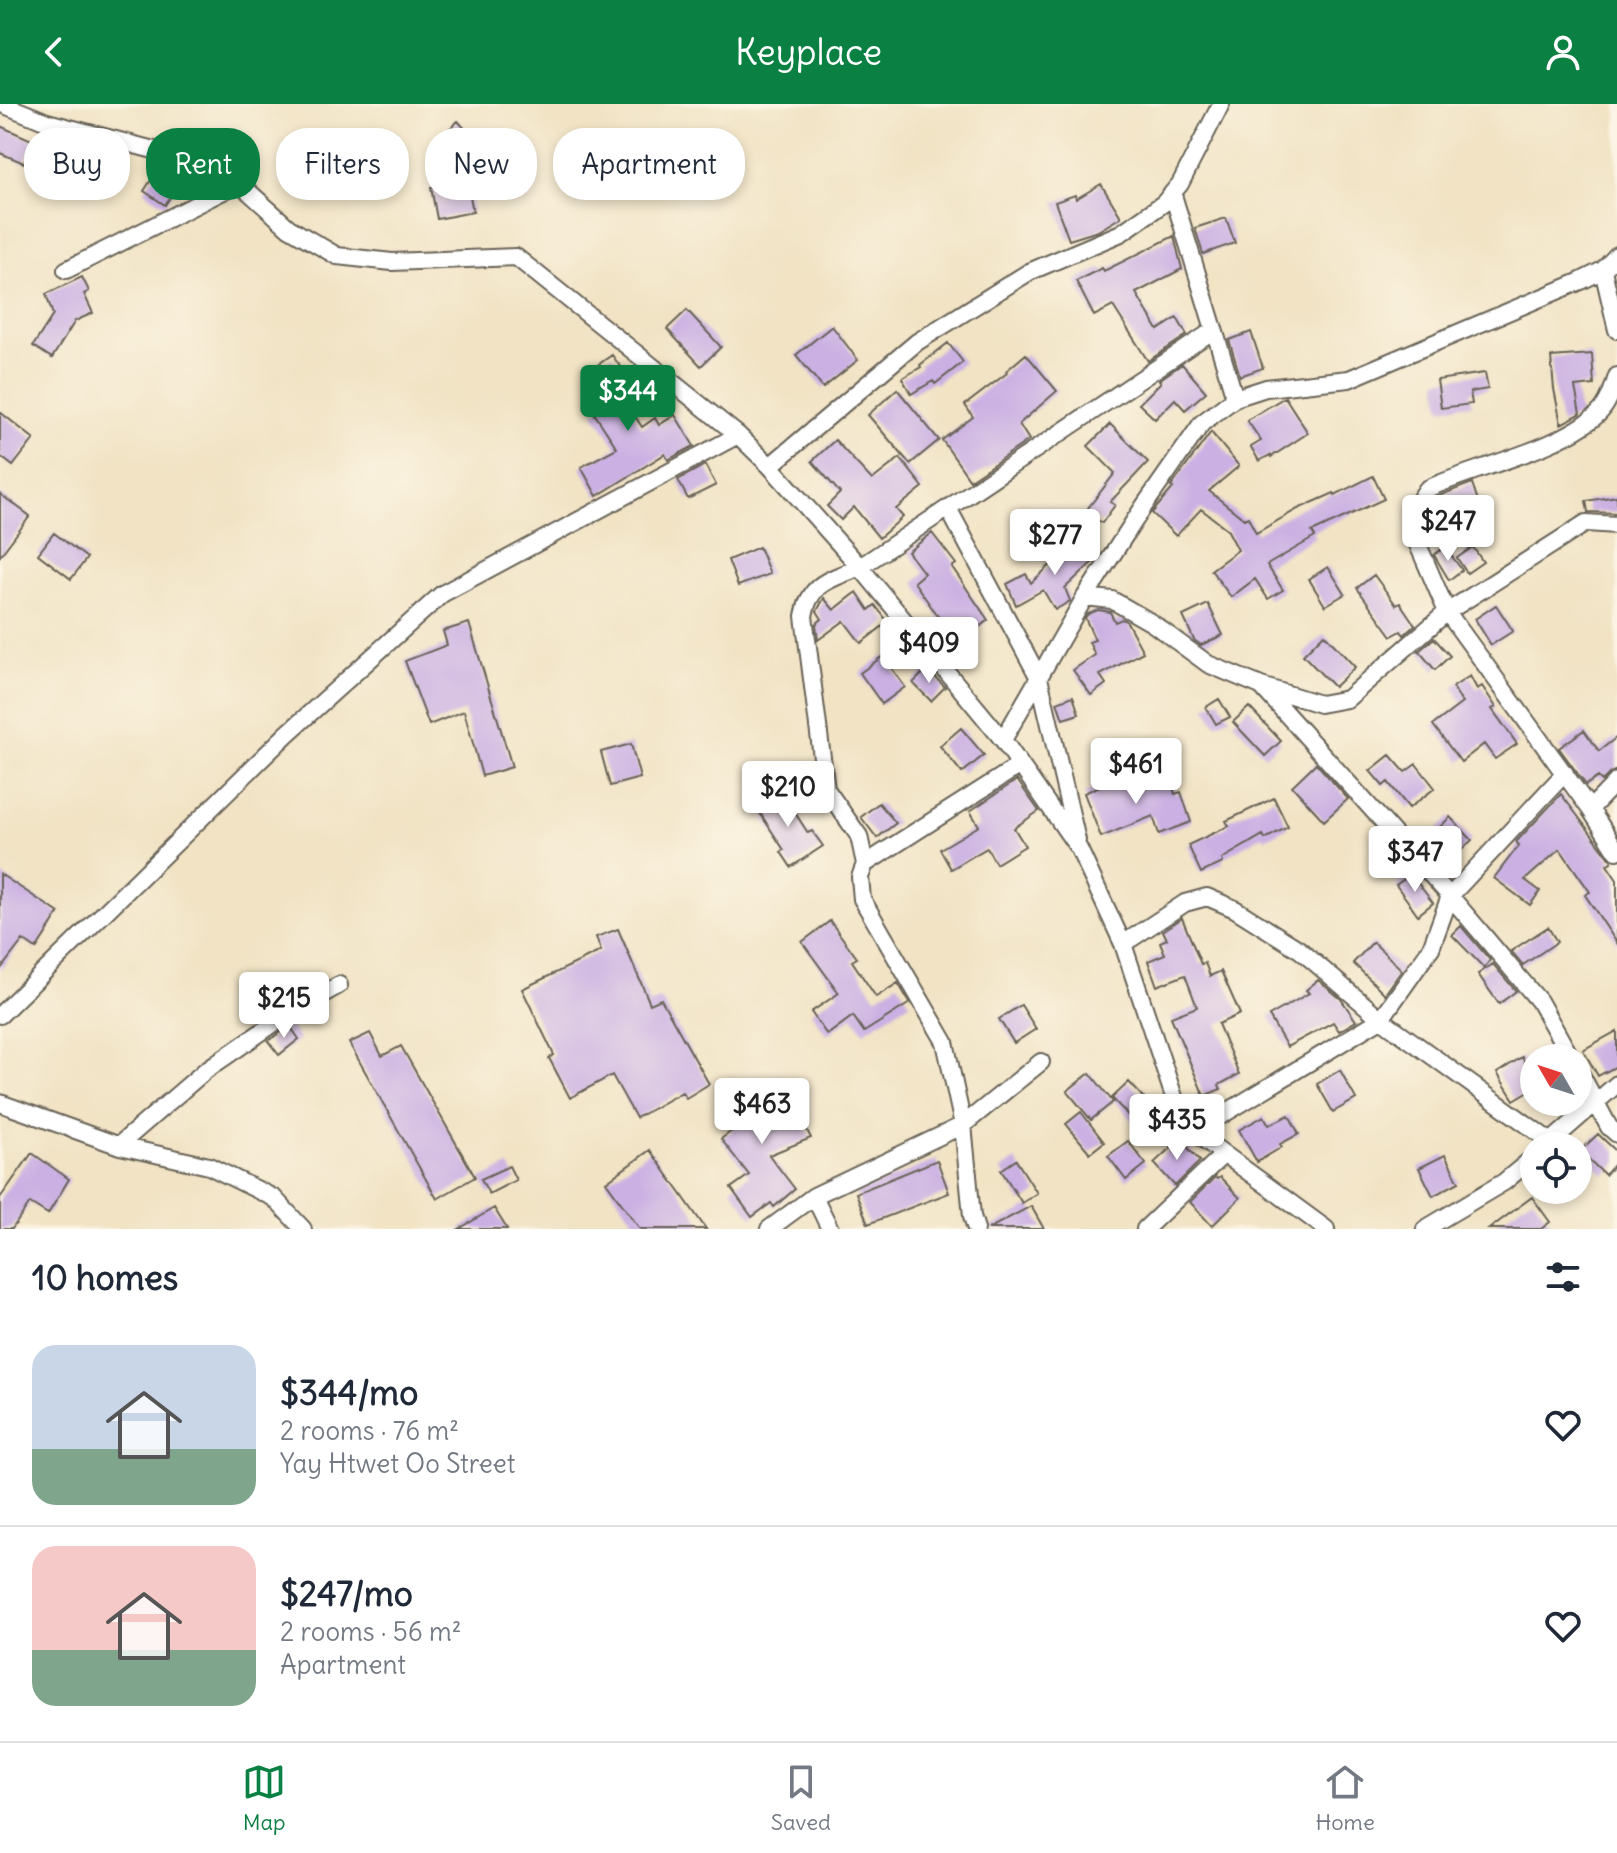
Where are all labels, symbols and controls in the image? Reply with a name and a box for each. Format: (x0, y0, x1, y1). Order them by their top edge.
icon: back (32, 30, 76, 74)
text: Keyplace (735, 30, 882, 75)
icon: person (1541, 30, 1585, 74)
chip: Buy (24, 128, 130, 200)
chip: Rent (146, 128, 260, 200)
chip: Filters (276, 128, 409, 200)
chip: New (425, 128, 537, 200)
chip: Apartment (553, 128, 745, 200)
pin: $344 (581, 365, 675, 433)
text: $344 (598, 374, 658, 407)
pin: $247 (1401, 495, 1495, 563)
text: $247 (1420, 504, 1476, 537)
pin: $277 (1008, 509, 1102, 577)
text: $277 (1028, 518, 1082, 551)
pin: $409 (882, 617, 976, 685)
text: $409 (898, 626, 960, 659)
pin: $461 (1089, 738, 1183, 806)
text: $461 (1109, 747, 1163, 780)
pin: $210 (741, 761, 835, 829)
text: $210 (760, 770, 816, 803)
pin: $347 (1368, 826, 1462, 894)
text: $347 (1387, 835, 1443, 868)
pin: $215 (237, 972, 331, 1040)
text: $215 (257, 981, 311, 1014)
north arrow (1520, 1044, 1592, 1116)
map controls (1520, 1044, 1592, 1204)
pin: $463 (715, 1078, 809, 1146)
text: $463 (732, 1087, 792, 1120)
pin: $435 (1130, 1094, 1224, 1162)
text: $435 (1147, 1103, 1207, 1136)
button: locate (1520, 1132, 1592, 1204)
icon: filters (1541, 1255, 1585, 1299)
text: 10 homes (32, 1256, 178, 1299)
text: $344/mo (280, 1371, 418, 1414)
icon: home (96, 1377, 192, 1473)
icon: heart (1541, 1403, 1585, 1447)
text: 2 rooms · 76 m² (280, 1414, 459, 1447)
text: Yay Htwet Oo Street (280, 1447, 515, 1480)
text: $247/mo (280, 1572, 413, 1615)
icon: home (96, 1578, 192, 1674)
icon: heart (1541, 1604, 1585, 1648)
text: 2 rooms · 56 m² (280, 1615, 461, 1648)
text: Apartment (280, 1648, 406, 1681)
tab: Map (242, 1760, 286, 1836)
tab: Saved (771, 1760, 831, 1836)
tab: Home (1315, 1760, 1375, 1836)

